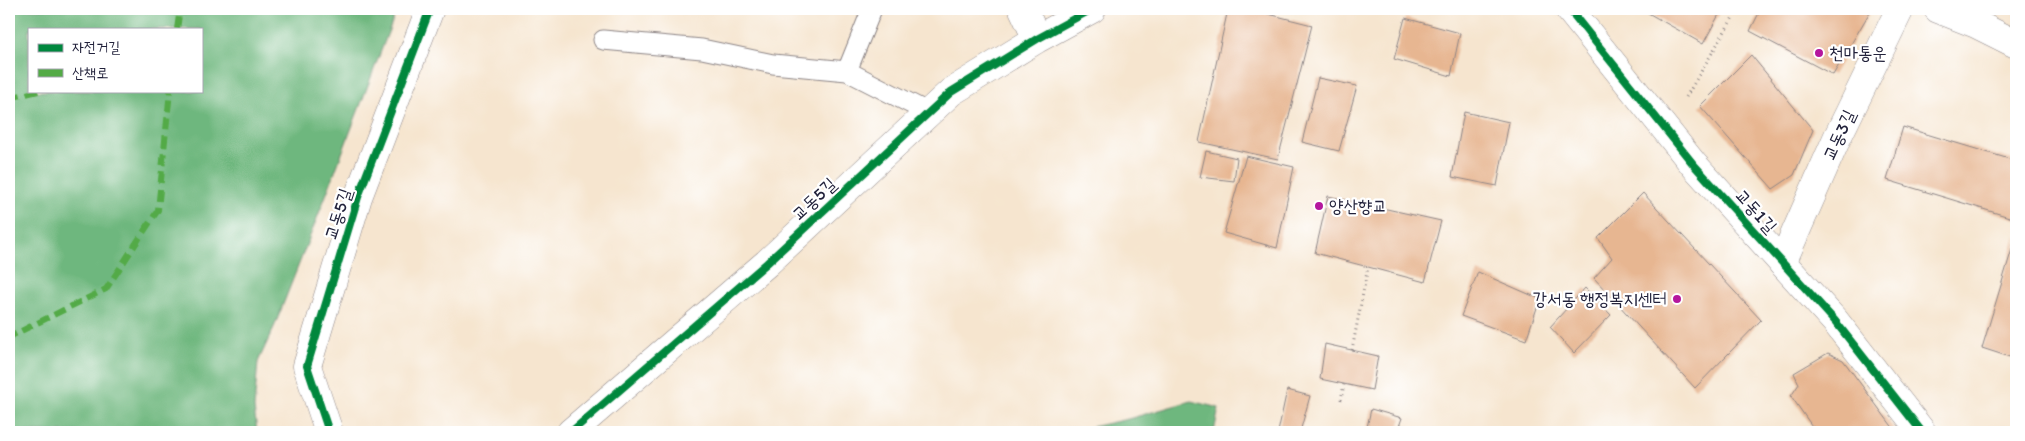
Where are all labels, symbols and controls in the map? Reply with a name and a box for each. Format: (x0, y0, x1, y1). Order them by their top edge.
legend (28, 28, 202, 92)
text: 자전거길 (72, 38, 120, 56)
place label: 천마통운 (1829, 42, 1887, 64)
marker: 천마통운 (1813, 47, 1825, 59)
text: 산책로 (72, 64, 108, 82)
street label: 교동3길 (1818, 106, 1860, 164)
street label: 교동5길 (787, 173, 841, 225)
street label: 교동1길 (1730, 184, 1782, 238)
street label: 교동5길 (319, 185, 357, 243)
place label: 양산향교 (1329, 195, 1387, 217)
marker: 양산향교 (1313, 200, 1325, 212)
place label: 강서동 행정복지센터 (1533, 288, 1667, 310)
marker: 강서동 행정복지센터 (1671, 293, 1683, 305)

